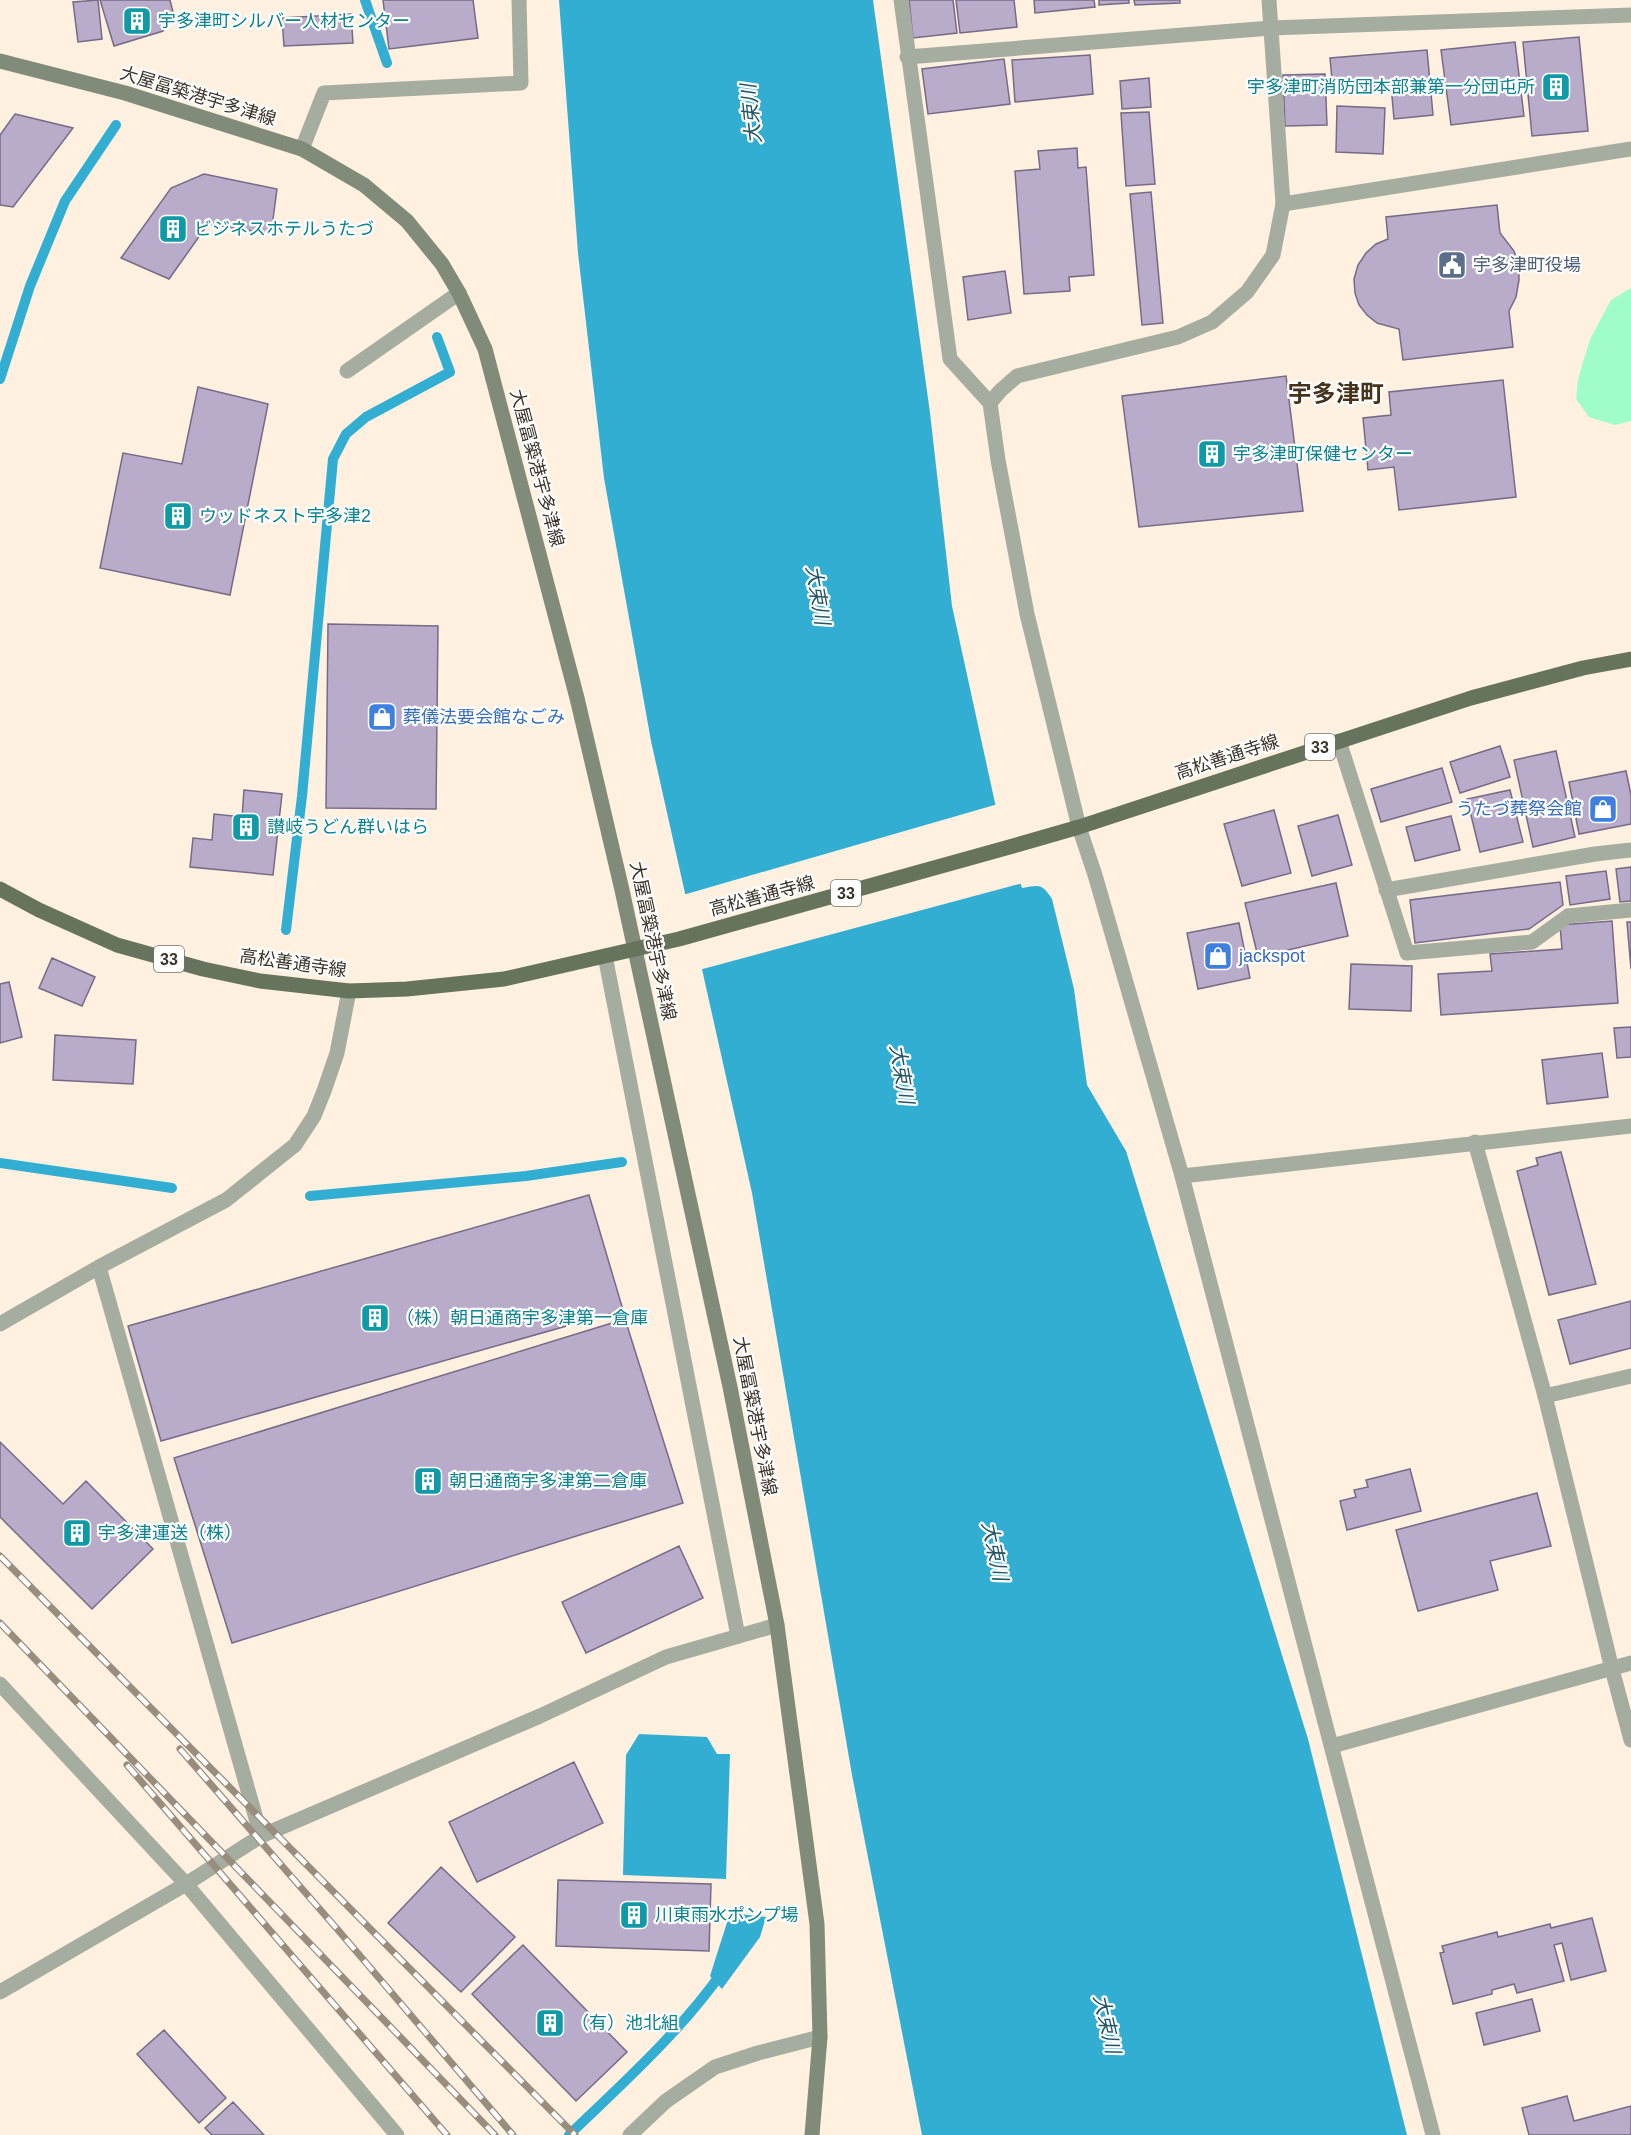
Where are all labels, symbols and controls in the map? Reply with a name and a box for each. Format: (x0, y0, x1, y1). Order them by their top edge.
building icon: 宇多津町シルバー人材センター (121, 5, 153, 37)
place label: 宇多津町シルバー人材センター (158, 11, 410, 31)
street label: 大屋冨築港宇多津線 (118, 63, 278, 129)
building icon: 宇多津町消防団本部兼第一分団屯所 (1540, 71, 1572, 103)
place label: 宇多津町消防団本部兼第一分団屯所 (1247, 77, 1535, 97)
water label: 大束川 (737, 81, 765, 145)
building icon: ビジネスホテルうたづ (157, 213, 189, 245)
place label: ビジネスホテルうたづ (194, 219, 374, 239)
public building icon: 宇多津町役場 (1436, 249, 1468, 281)
place label: 宇多津町役場 (1473, 255, 1581, 275)
district label: 宇多津町 (1288, 380, 1384, 407)
street label: 大屋冨築港宇多津線 (506, 387, 568, 549)
building icon: 宇多津町保健センター (1196, 438, 1228, 470)
place label: 宇多津町保健センター (1233, 444, 1413, 464)
building icon: ウッドネスト宇多津2 (162, 500, 194, 532)
place label: ウッドネスト宇多津2 (199, 506, 371, 526)
water label: 大束川 (802, 564, 834, 628)
shop icon: 葬儀法要会館なごみ (366, 701, 398, 733)
place label: 葬儀法要会館なごみ (403, 707, 565, 727)
street label: 高松善通寺線 (1173, 731, 1281, 783)
road number: 33 (1305, 734, 1335, 760)
shop icon: うたづ葬祭会館 (1587, 793, 1619, 825)
place label: うたづ葬祭会館 (1456, 799, 1582, 819)
building icon: 讃岐うどん群いはら (230, 811, 262, 843)
place label: 讃岐うどん群いはら (267, 817, 429, 837)
street label: 大屋冨築港宇多津線 (626, 860, 680, 1022)
street label: 高松善通寺線 (707, 872, 817, 920)
road number: 33 (831, 880, 861, 906)
shop icon: jackspot (1202, 940, 1234, 972)
road number: 33 (154, 946, 184, 972)
street label: 高松善通寺線 (238, 946, 348, 980)
place label: jackspot (1238, 946, 1305, 966)
water label: 大束川 (886, 1043, 918, 1107)
building icon: （株）朝日通商宇多津第一倉庫 (359, 1302, 391, 1334)
place label: （株）朝日通商宇多津第一倉庫 (396, 1308, 648, 1328)
street label: 大屋冨築港宇多津線 (730, 1335, 780, 1497)
building icon: 朝日通商宇多津第二倉庫 (412, 1465, 444, 1497)
place label: 朝日通商宇多津第二倉庫 (449, 1471, 647, 1491)
building icon: 宇多津運送（株） (61, 1517, 93, 1549)
water label: 大束川 (978, 1519, 1012, 1585)
place label: 宇多津運送（株） (98, 1523, 242, 1543)
building icon: 川東雨水ポンプ場 (618, 1899, 650, 1931)
place label: 川東雨水ポンプ場 (655, 1905, 798, 1925)
water label: 大束川 (1090, 1992, 1125, 2058)
building icon: （有）池北組 (534, 2007, 566, 2039)
place label: （有）池北組 (571, 2013, 679, 2033)

